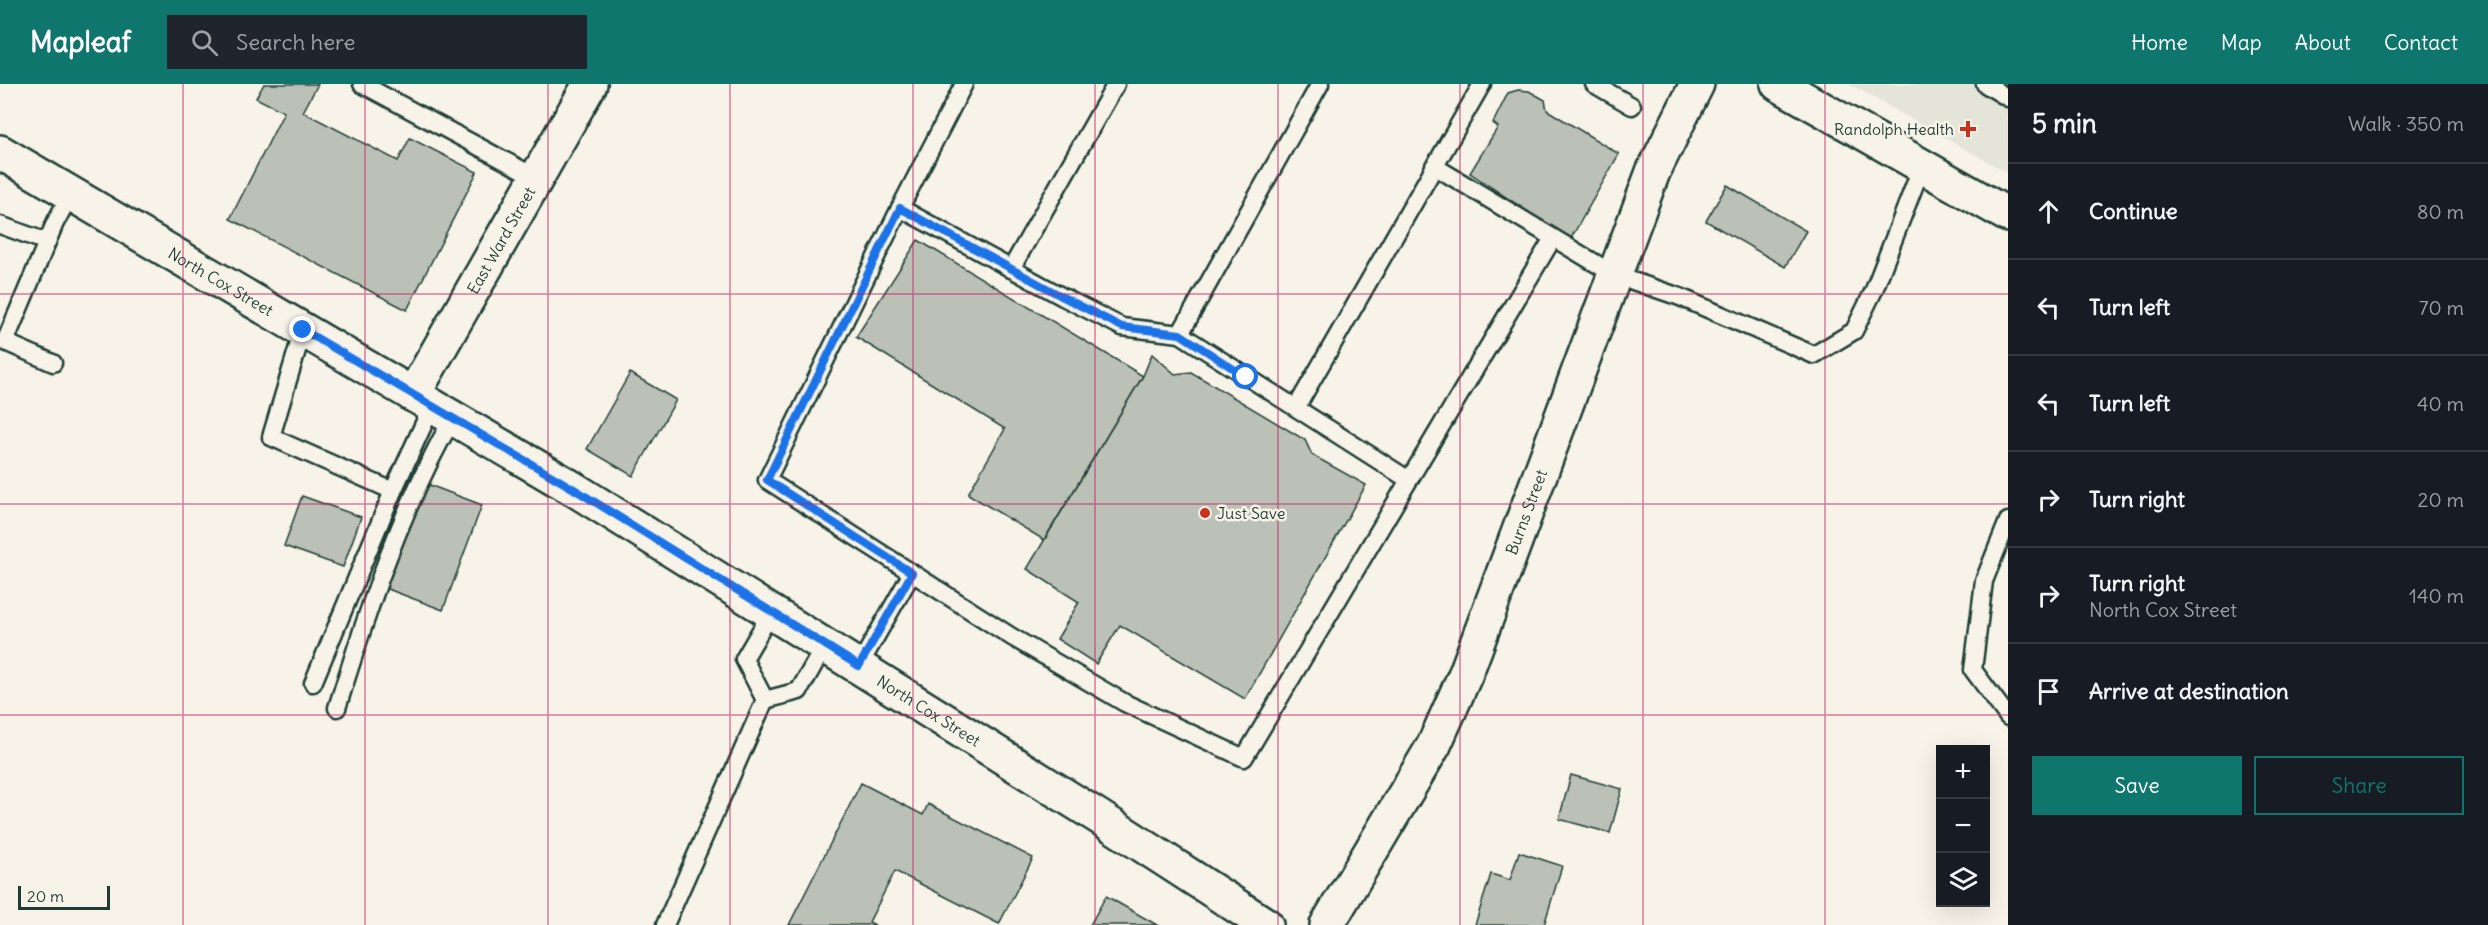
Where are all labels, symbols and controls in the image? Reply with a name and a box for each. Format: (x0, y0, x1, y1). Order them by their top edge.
search box (167, 15, 587, 69)
text: Mapleaf (30, 24, 131, 60)
icon: search (188, 26, 221, 59)
text: Search here (236, 28, 355, 56)
text: Home (2131, 29, 2188, 56)
text: Map (2221, 29, 2262, 56)
text: About (2295, 29, 2351, 56)
text: Contact (2384, 29, 2458, 56)
text: 5 min (2032, 107, 2097, 140)
text: Walk · 350 m (2348, 111, 2464, 136)
place label: Randolph Health (1834, 119, 1954, 139)
marker: Randolph Health (1959, 120, 1977, 138)
street label: East Ward Street (463, 183, 540, 298)
icon: ahead (2032, 195, 2065, 228)
text: Continue (2089, 197, 2178, 225)
text: 80 m (2417, 199, 2464, 224)
street label: North Cox Street (165, 243, 277, 321)
icon: left (2032, 291, 2065, 324)
text: Turn left (2089, 293, 2170, 321)
text: 70 m (2419, 295, 2464, 320)
route end (289, 316, 315, 342)
route start (1232, 363, 1258, 389)
icon: left (2032, 387, 2065, 420)
text: Turn left (2089, 389, 2170, 417)
text: 40 m (2417, 391, 2464, 416)
street label: Burns Street (1501, 466, 1551, 557)
icon: right (2032, 483, 2065, 516)
text: Turn right (2089, 485, 2185, 513)
text: 20 m (2418, 487, 2464, 512)
place label: Just Save (1217, 503, 1285, 523)
marker: Just Save (1198, 506, 1212, 520)
text: Turn right (2089, 569, 2185, 597)
icon: right (2032, 579, 2065, 612)
text: 140 m (2409, 583, 2464, 608)
text: North Cox Street (2089, 597, 2237, 622)
street label: North Cox Street (873, 671, 985, 751)
icon: arrive (2032, 675, 2065, 708)
text: Arrive at destination (2089, 677, 2289, 705)
map controls (1936, 745, 1990, 907)
button: + (1936, 745, 1990, 799)
button: Save (2032, 756, 2242, 815)
button: Share (2254, 756, 2464, 815)
button: − (1936, 799, 1990, 853)
button: layers (1936, 853, 1990, 907)
scale bar (18, 883, 110, 910)
text: 20 m (27, 886, 64, 906)

